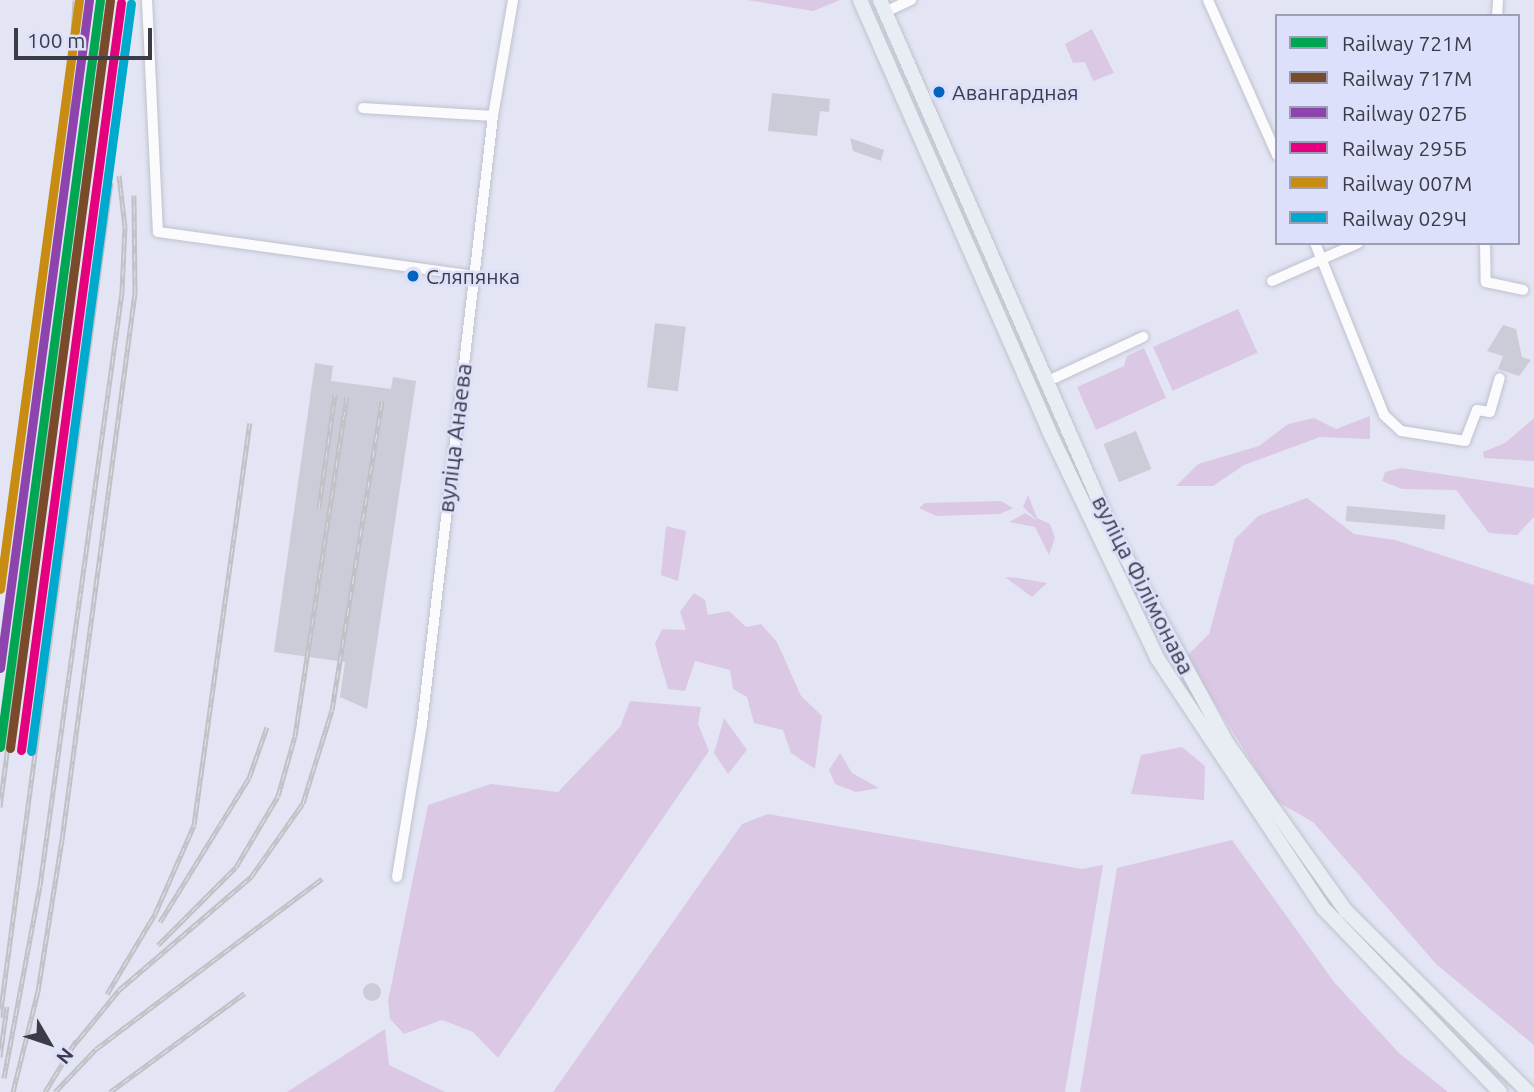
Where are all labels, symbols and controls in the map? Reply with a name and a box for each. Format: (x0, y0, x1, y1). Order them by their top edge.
scale bar (18, 14, 156, 58)
legend (1275, 14, 1520, 245)
text: 100 m (27, 28, 85, 52)
text: Railway 721М (1342, 31, 1472, 55)
text: Railway 717М (1342, 66, 1472, 90)
place label: Авангардная (952, 79, 1079, 105)
marker: Авангардная (932, 85, 946, 99)
text: Railway 027Б (1342, 101, 1467, 125)
text: Railway 295Б (1342, 136, 1467, 160)
text: Railway 007М (1342, 171, 1472, 195)
text: Railway 029Ч (1342, 206, 1467, 230)
place label: Сляпянка (426, 263, 520, 289)
marker: Сляпянка (406, 269, 420, 283)
street label: вуліца Анаева (432, 362, 478, 514)
street label: вуліца Філімонава (1086, 491, 1200, 679)
north arrow (14, 1008, 84, 1078)
text: N (52, 1044, 78, 1069)

